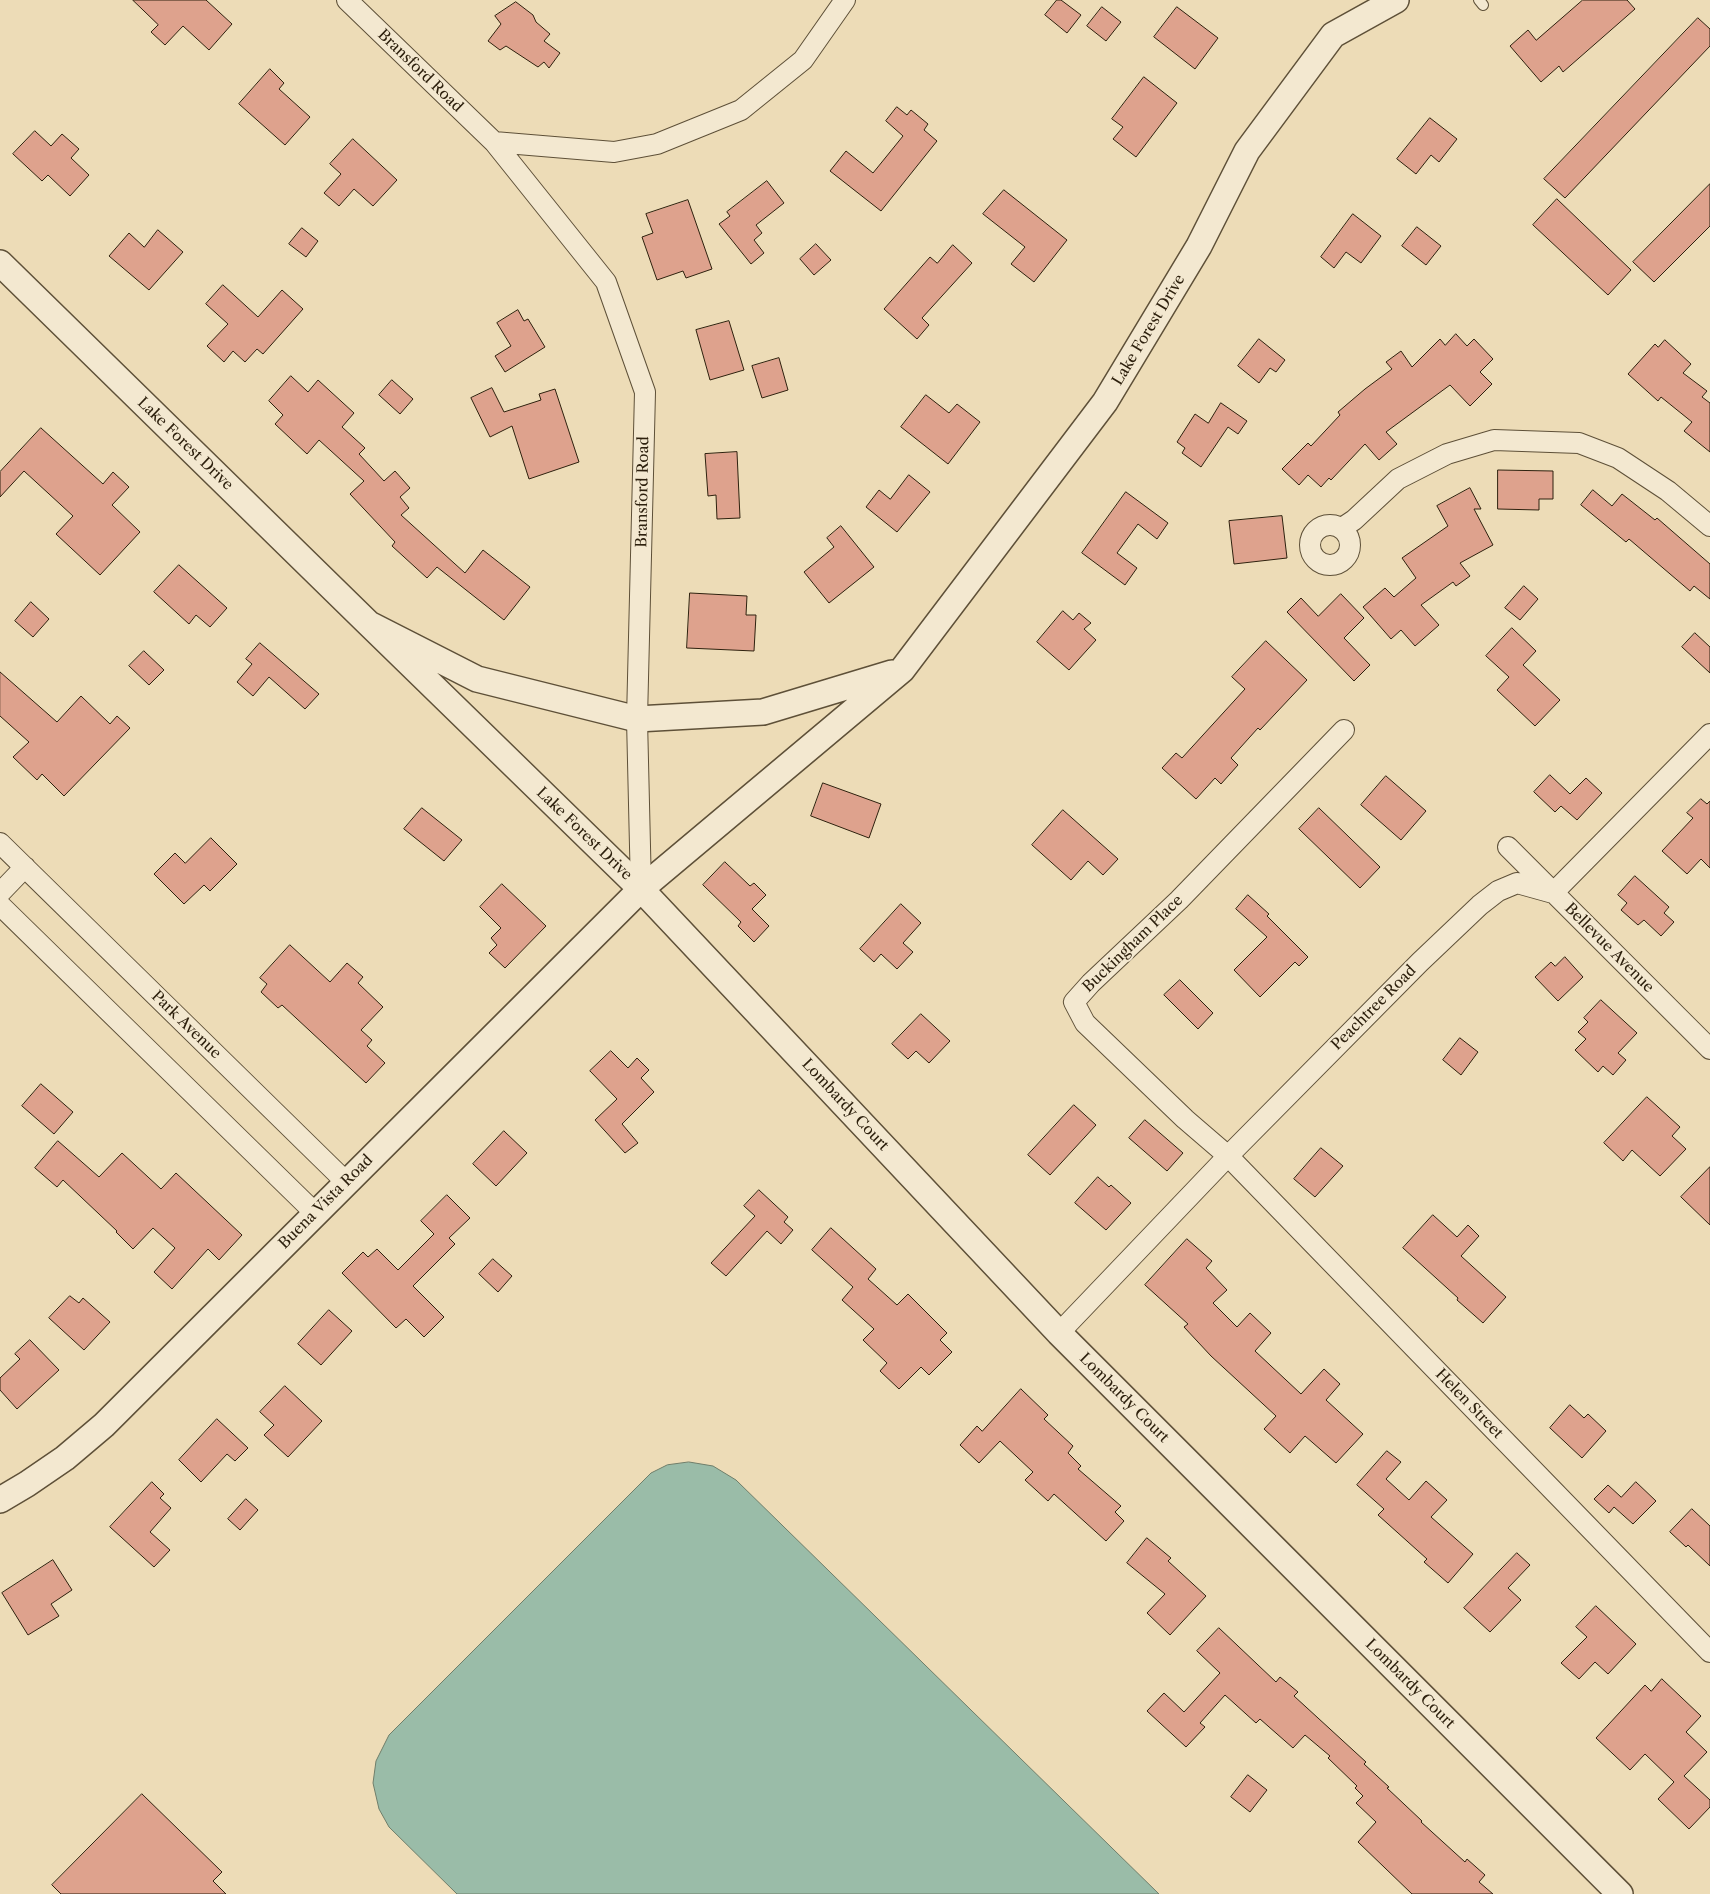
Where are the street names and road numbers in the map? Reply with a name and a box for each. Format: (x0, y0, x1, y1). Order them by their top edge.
street label: Bransford Road (374, 26, 466, 116)
street label: Lake Forest Drive (1109, 271, 1189, 389)
street label: Lake Forest Drive (134, 394, 236, 494)
street label: Bransford Road (633, 436, 653, 548)
street label: Lake Forest Drive (533, 784, 635, 884)
street label: Buckingham Place (1079, 892, 1187, 996)
street label: Bellevue Avenue (1561, 900, 1657, 996)
street label: Peachtree Road (1328, 962, 1420, 1054)
street label: Park Avenue (147, 987, 225, 1063)
street label: Lombardy Court (798, 1055, 892, 1155)
street label: Buena Vista Road (275, 1151, 377, 1253)
street label: Lombardy Court (1076, 1350, 1172, 1446)
street label: Helen Street (1431, 1365, 1507, 1443)
street label: Lombardy Court (1362, 1636, 1458, 1732)

